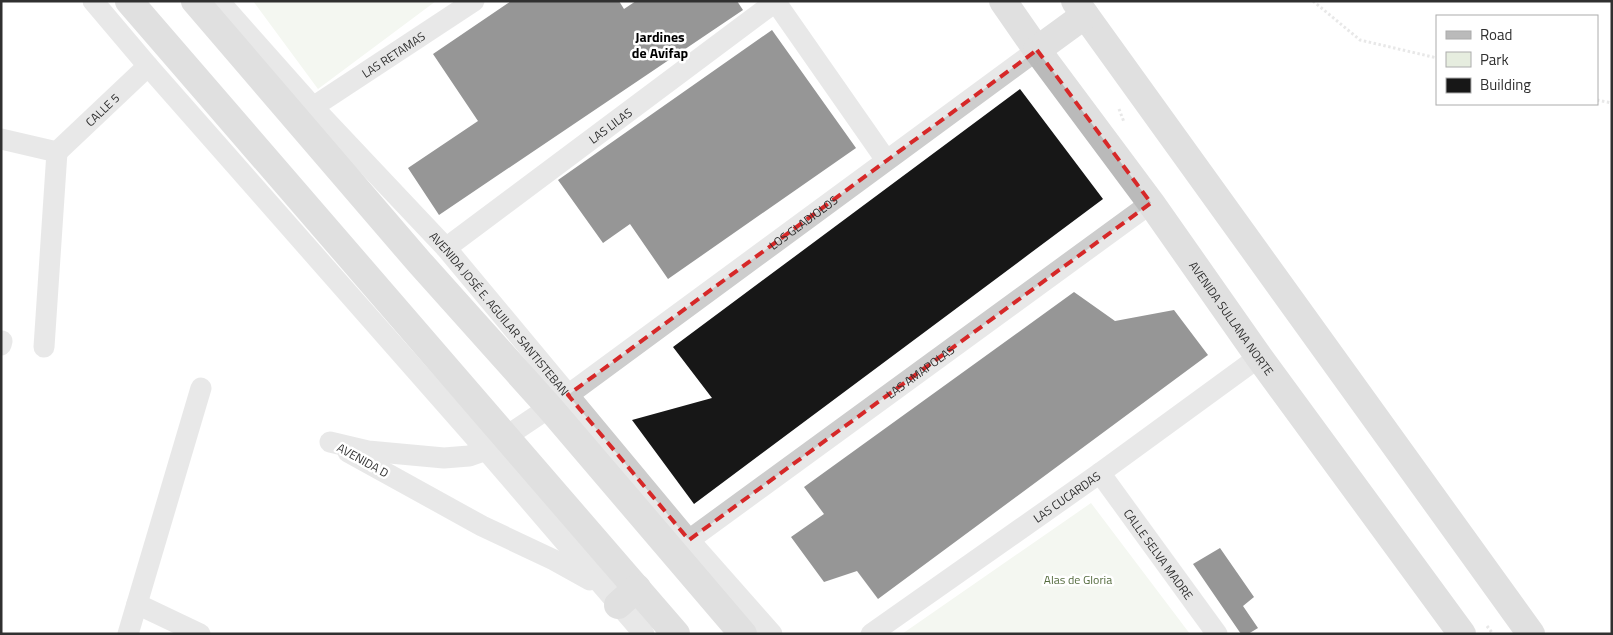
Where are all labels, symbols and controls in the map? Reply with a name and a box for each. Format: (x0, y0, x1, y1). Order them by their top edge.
legend (1436, 15, 1598, 105)
text: Road (1480, 23, 1512, 46)
street label: LAS RETAMAS (358, 26, 429, 82)
district label: Jardines de Avifap (632, 26, 689, 63)
text: Park (1480, 48, 1509, 71)
text: Building (1480, 73, 1531, 96)
street label: CALLE 5 (81, 88, 124, 130)
street label: LAS LILAS (584, 103, 636, 148)
street label: LOS GLADIOLOS (765, 190, 841, 254)
street label: AVENIDA JOSÉ E. AGUILAR SANTISTEBAN (425, 227, 574, 399)
street label: AVENIDA SULLANA NORTE (1185, 257, 1279, 379)
street label: LAS AMAPOLAS (882, 340, 958, 403)
street label: AVENIDA D (334, 438, 393, 482)
street label: LAS CUCARDAS (1029, 466, 1104, 527)
street label: CALLE SELVA MADRE (1119, 505, 1198, 604)
park label: Alas de Gloria (1044, 570, 1112, 589)

